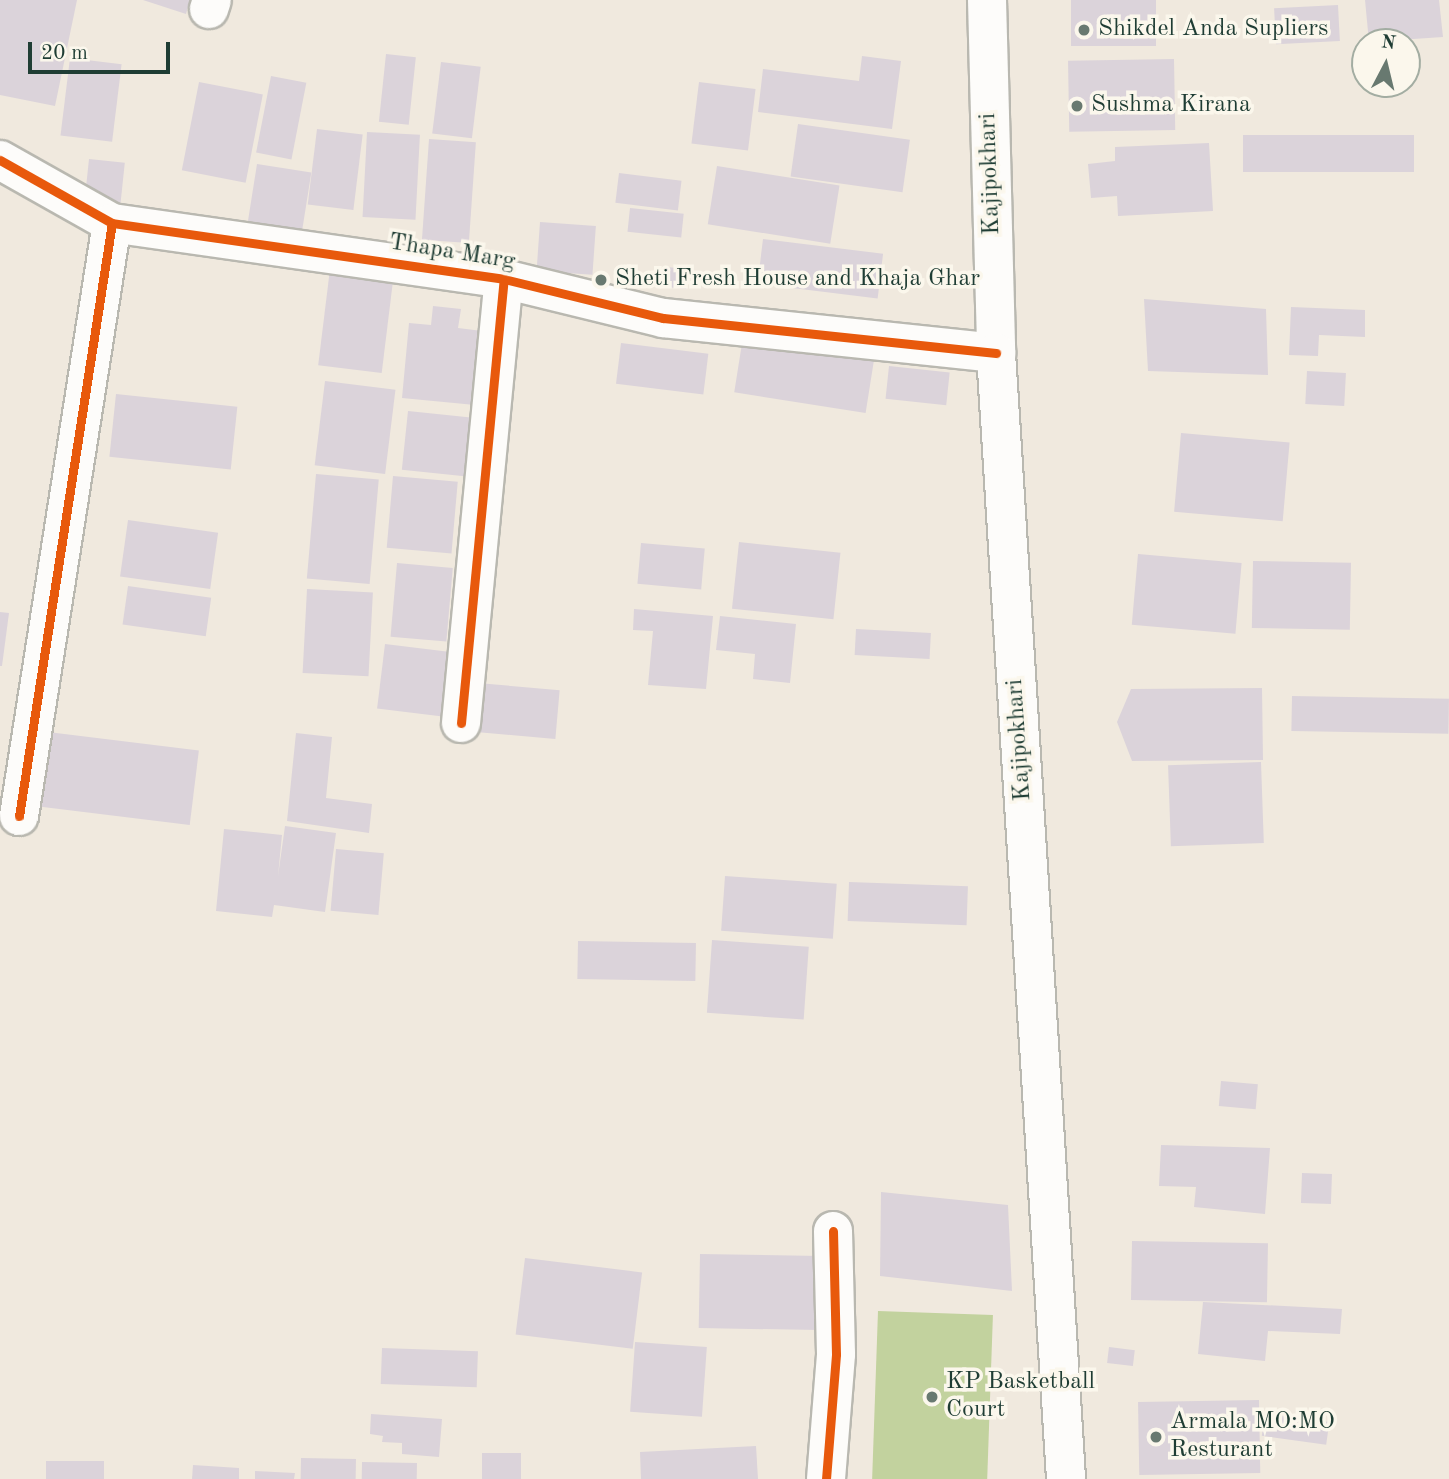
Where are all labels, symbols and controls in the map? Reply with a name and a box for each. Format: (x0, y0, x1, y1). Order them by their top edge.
place label: Shikdel Anda Supliers (1098, 16, 1328, 44)
marker: Shikdel Anda Supliers (1076, 22, 1092, 38)
scale bar (32, 28, 173, 72)
north arrow (1351, 28, 1421, 98)
text: N (1380, 33, 1397, 54)
text: 20 m (41, 43, 88, 64)
place label: Sushma Kirana (1091, 92, 1251, 120)
marker: Sushma Kirana (1069, 98, 1085, 114)
street label: Kajipokhari (974, 112, 1008, 236)
street label: Thapa Marg (387, 229, 517, 277)
place label: Sheti Fresh House and Khaja Ghar (615, 266, 980, 294)
marker: Sheti Fresh House and Khaja Ghar (593, 272, 609, 288)
street label: Kajipokhari (1001, 678, 1039, 802)
place label: KP Basketball Court (946, 1369, 1095, 1425)
marker: KP Basketball Court (924, 1389, 940, 1405)
place label: Armala MO:MO Resturant (1170, 1409, 1335, 1465)
marker: Armala MO:MO Resturant (1148, 1429, 1164, 1445)

